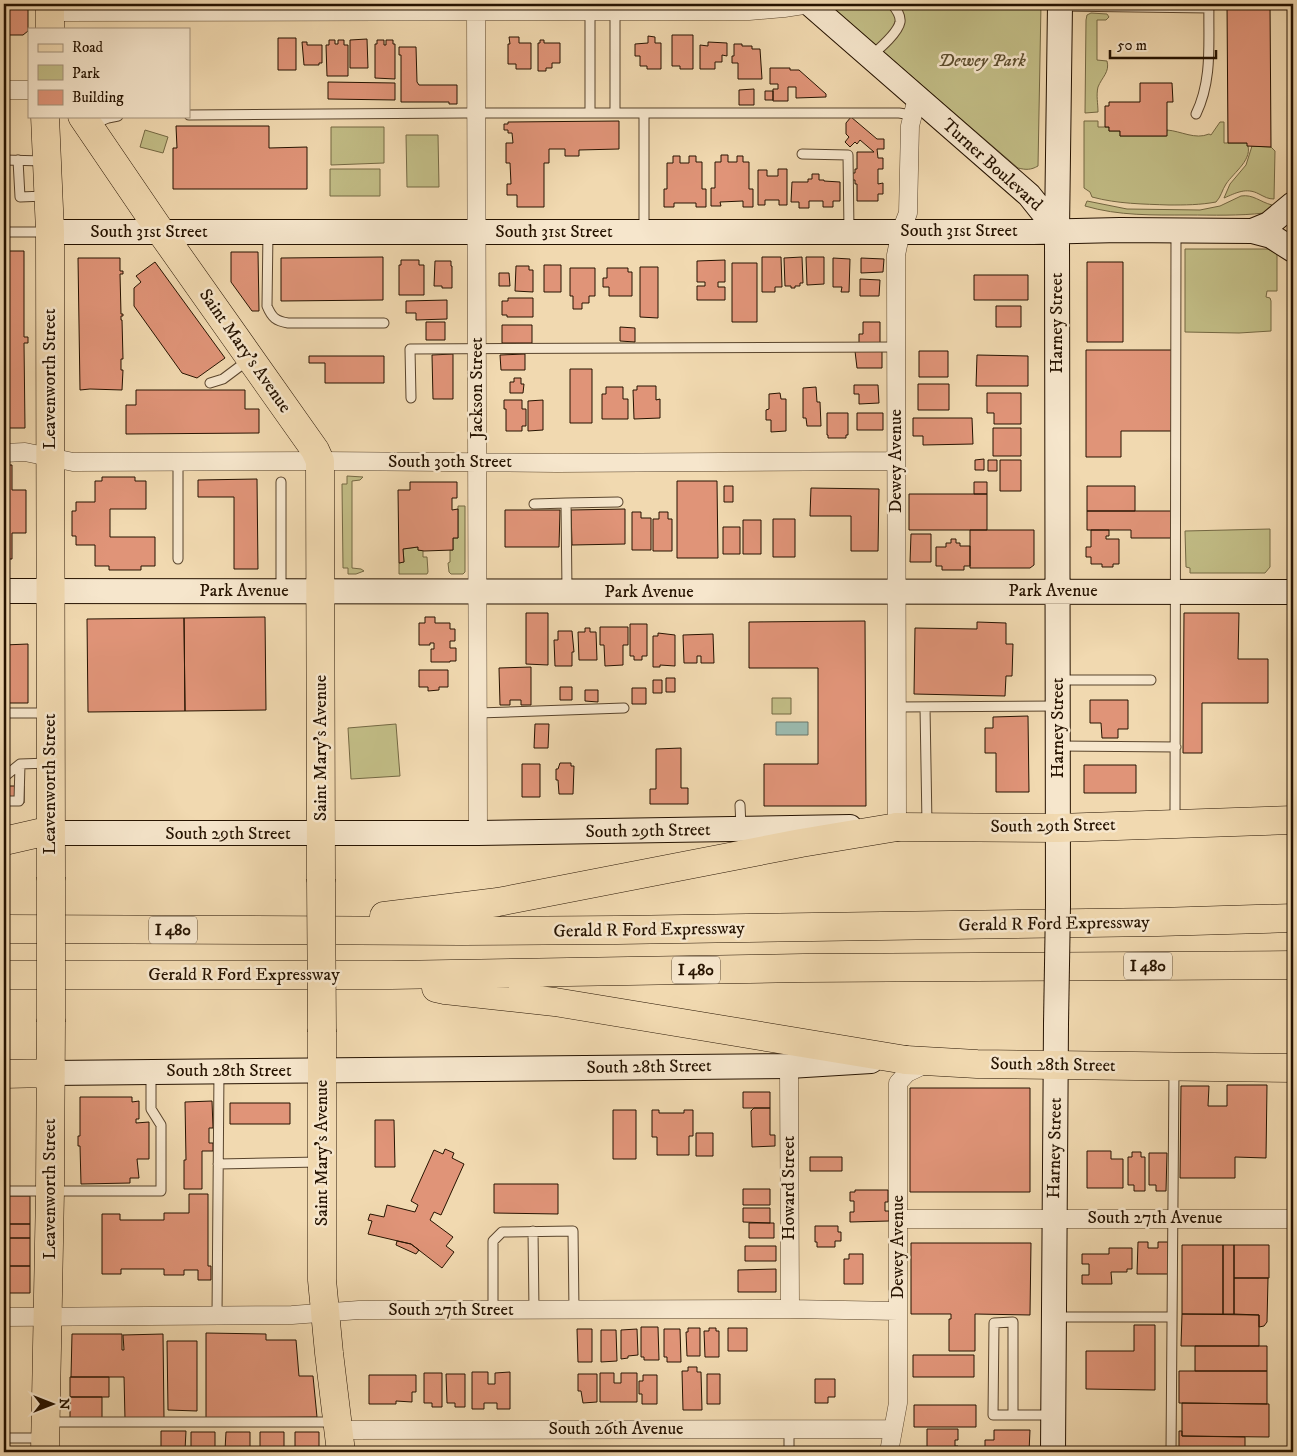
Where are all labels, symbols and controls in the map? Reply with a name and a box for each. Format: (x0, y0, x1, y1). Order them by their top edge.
legend (28, 28, 190, 118)
scale bar (1110, 28, 1216, 60)
text: 50 m (1117, 36, 1147, 55)
text: Road (72, 38, 104, 57)
park label: Dewey Park (938, 50, 1026, 72)
text: Park (72, 64, 101, 83)
text: Building (72, 88, 124, 107)
street label: Turner Boulevard (937, 114, 1047, 216)
street label: South 31st Street (900, 220, 1018, 242)
street label: South 31st Street (90, 221, 208, 243)
street label: South 31st Street (495, 221, 613, 243)
street label: Harney Street (1046, 272, 1068, 374)
street label: Saint Mary's Avenue (194, 285, 296, 417)
street label: Leavenworth Street (39, 308, 61, 450)
street label: Jackson Street (466, 337, 488, 441)
street label: Dewey Avenue (885, 409, 907, 513)
street label: South 30th Street (388, 451, 512, 473)
street label: Park Avenue (199, 580, 289, 602)
street label: Park Avenue (1008, 580, 1098, 602)
street label: Park Avenue (604, 581, 694, 603)
street label: Saint Mary's Avenue (310, 675, 332, 821)
street label: Harney Street (1047, 677, 1069, 779)
street label: Leavenworth Street (39, 713, 61, 855)
street label: South 29th Street (990, 814, 1116, 838)
street label: South 29th Street (585, 819, 711, 843)
street label: South 29th Street (165, 823, 291, 845)
street label: Gerald R Ford Expressway (958, 911, 1150, 937)
road number: I 480 (149, 916, 197, 944)
street label: Gerald R Ford Expressway (553, 917, 745, 943)
road number: I 480 (1124, 952, 1172, 979)
road number: I 480 (672, 956, 720, 984)
street label: Gerald R Ford Expressway (148, 964, 340, 986)
street label: South 28th Street (990, 1053, 1116, 1077)
street label: South 28th Street (586, 1055, 712, 1079)
street label: South 28th Street (166, 1060, 292, 1082)
street label: Saint Mary's Avenue (311, 1080, 333, 1226)
street label: Harney Street (1043, 1097, 1067, 1199)
street label: Leavenworth Street (39, 1118, 61, 1260)
street label: Howard Street (778, 1135, 800, 1240)
street label: Dewey Avenue (887, 1195, 909, 1299)
street label: South 27th Avenue (1088, 1207, 1222, 1229)
street label: South 27th Street (388, 1299, 514, 1321)
north arrow (28, 1378, 78, 1428)
text: N (55, 1398, 73, 1410)
street label: South 26th Avenue (548, 1418, 684, 1440)

